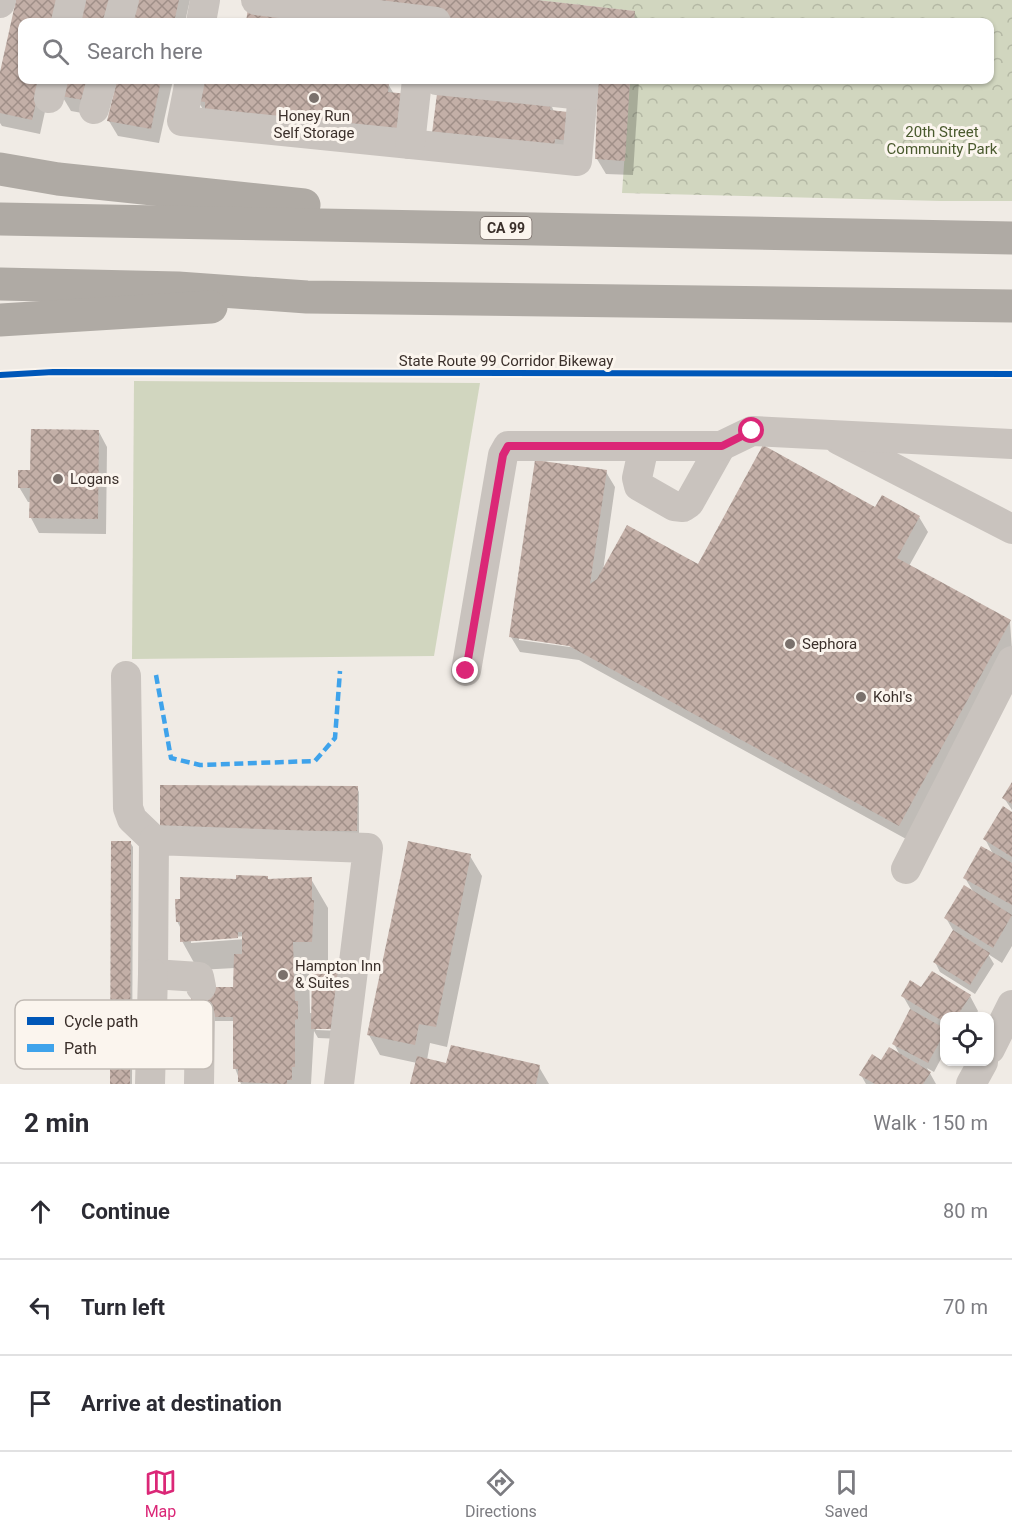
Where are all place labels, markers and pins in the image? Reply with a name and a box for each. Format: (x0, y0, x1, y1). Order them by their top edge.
marker: Honey Run Self Storage (307, 91, 321, 105)
place label: Honey Run Self Storage (274, 107, 355, 142)
place label: Logans (70, 470, 119, 488)
marker: Logans (51, 472, 65, 486)
place label: Sephora (802, 635, 857, 653)
marker: Sephora (783, 637, 797, 651)
place label: Kohl's (873, 688, 912, 706)
marker: Kohl's (854, 690, 868, 704)
place label: Hampton Inn & Suites (295, 957, 381, 992)
marker: Hampton Inn & Suites (276, 968, 290, 982)

